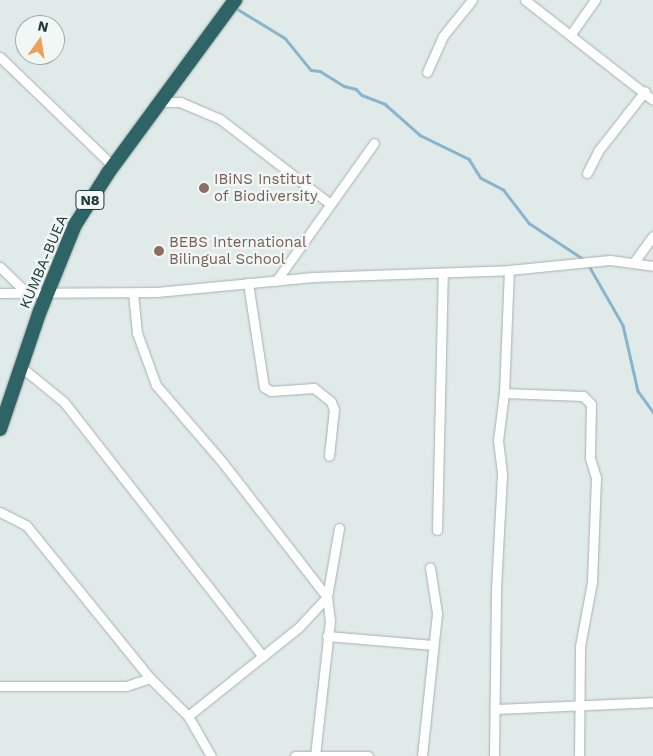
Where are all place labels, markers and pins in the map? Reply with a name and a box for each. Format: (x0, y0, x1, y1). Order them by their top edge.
place label: IBiNS Institut of Biodiversity (214, 170, 318, 205)
marker: IBiNS Institut of Biodiversity (198, 182, 210, 194)
place label: BEBS International Bilingual School (169, 233, 307, 268)
marker: BEBS International Bilingual School (153, 245, 165, 257)

